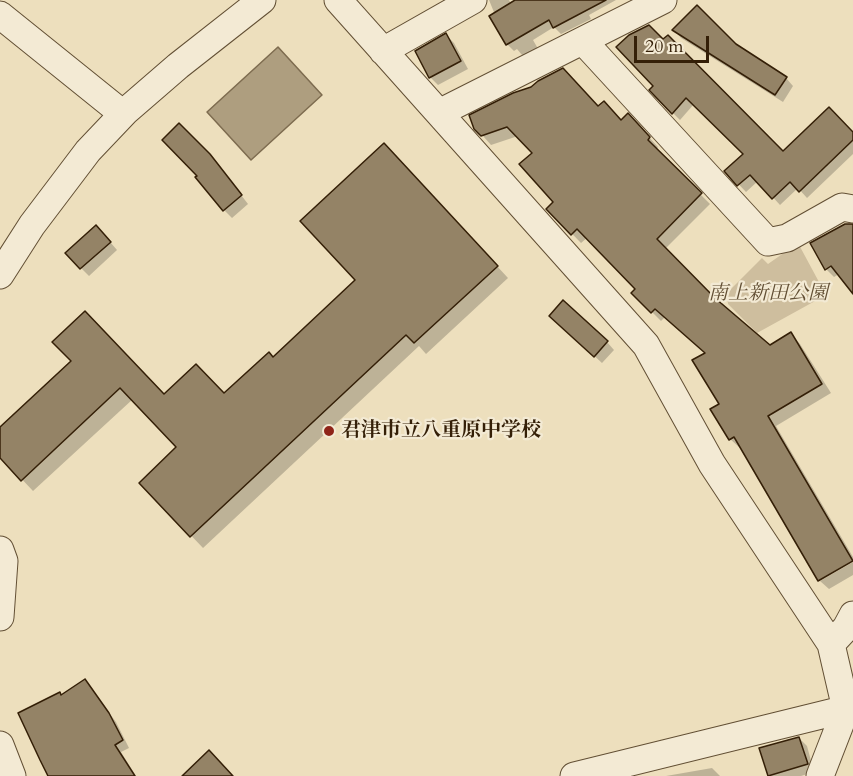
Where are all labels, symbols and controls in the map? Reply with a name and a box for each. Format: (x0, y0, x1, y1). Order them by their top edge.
scale bar (637, 24, 712, 62)
text: 20 m (645, 34, 684, 59)
park label: 南上新田公園 (708, 282, 828, 306)
place label: 君津市立八重原中学校 (341, 419, 541, 443)
marker: 君津市立八重原中学校 (322, 424, 336, 438)

